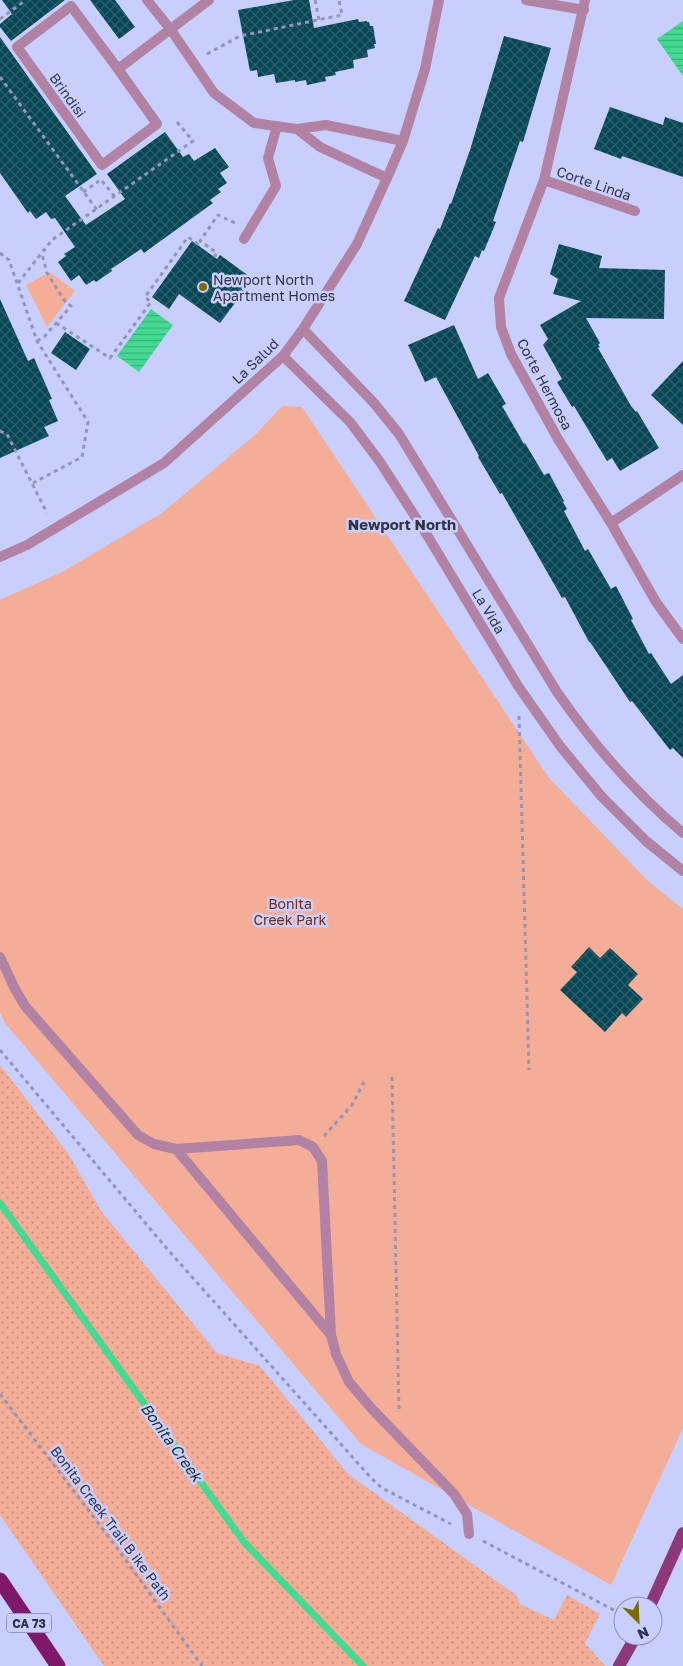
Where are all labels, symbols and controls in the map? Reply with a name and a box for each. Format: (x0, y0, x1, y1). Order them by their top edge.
street label: Brindisi (46, 69, 90, 121)
street label: Corte Linda (554, 162, 634, 204)
place label: Newport North Apartment Homes (213, 271, 335, 304)
marker: Newport North Apartment Homes (197, 281, 209, 293)
street label: La Salud (228, 335, 282, 387)
street label: Corte Hermosa (514, 335, 576, 433)
district label: Newport North (348, 515, 456, 533)
street label: La Vida (469, 586, 509, 636)
park label: Bonita Creek Park (254, 895, 326, 928)
water label: Bonita Creek (138, 1399, 207, 1486)
street label: Bonita Creek Trail B ike Path (47, 1442, 175, 1604)
north arrow (613, 1596, 663, 1646)
road number: CA 73 (6, 1614, 52, 1632)
text: N (635, 1623, 652, 1643)

